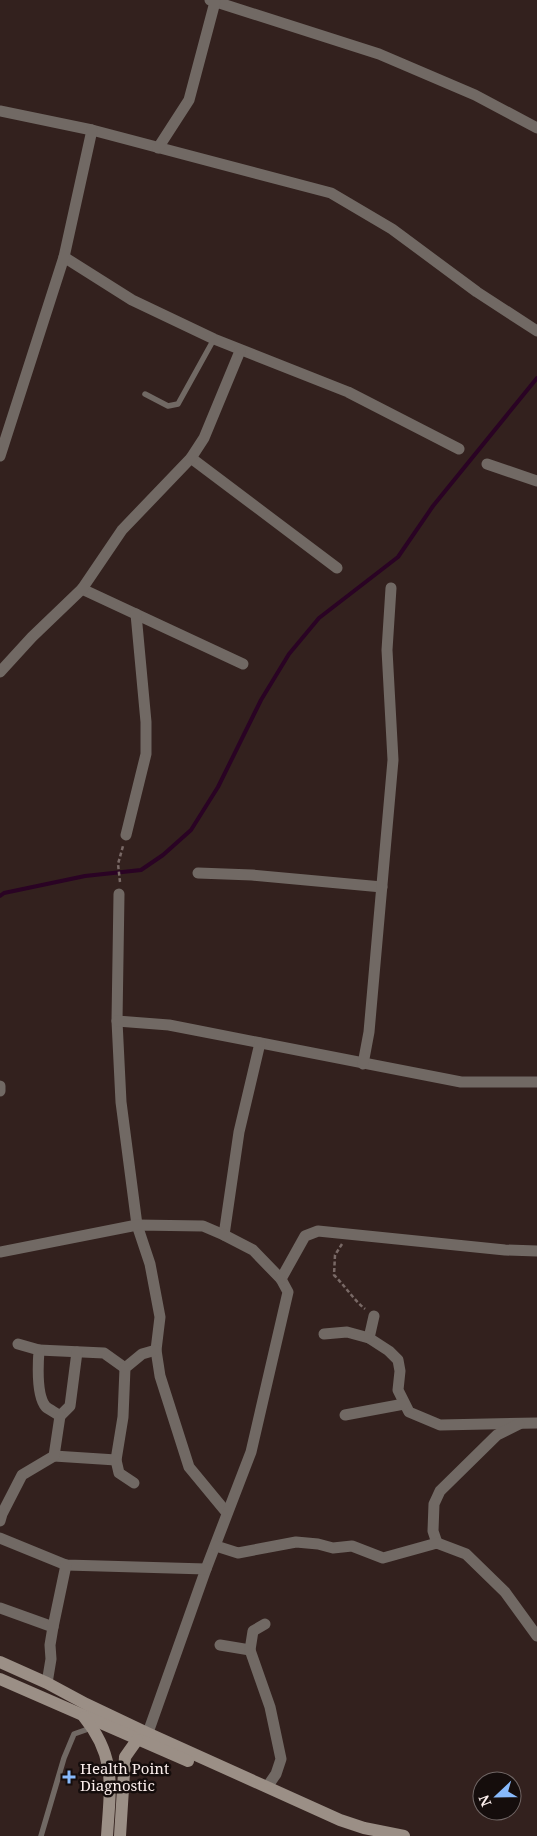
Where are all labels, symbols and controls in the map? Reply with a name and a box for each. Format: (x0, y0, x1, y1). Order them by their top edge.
place label: Health Point Diagnostic (80, 1758, 169, 1795)
marker: Health Point Diagnostic (62, 1770, 76, 1784)
north arrow (472, 1771, 522, 1821)
text: N (474, 1792, 495, 1810)

